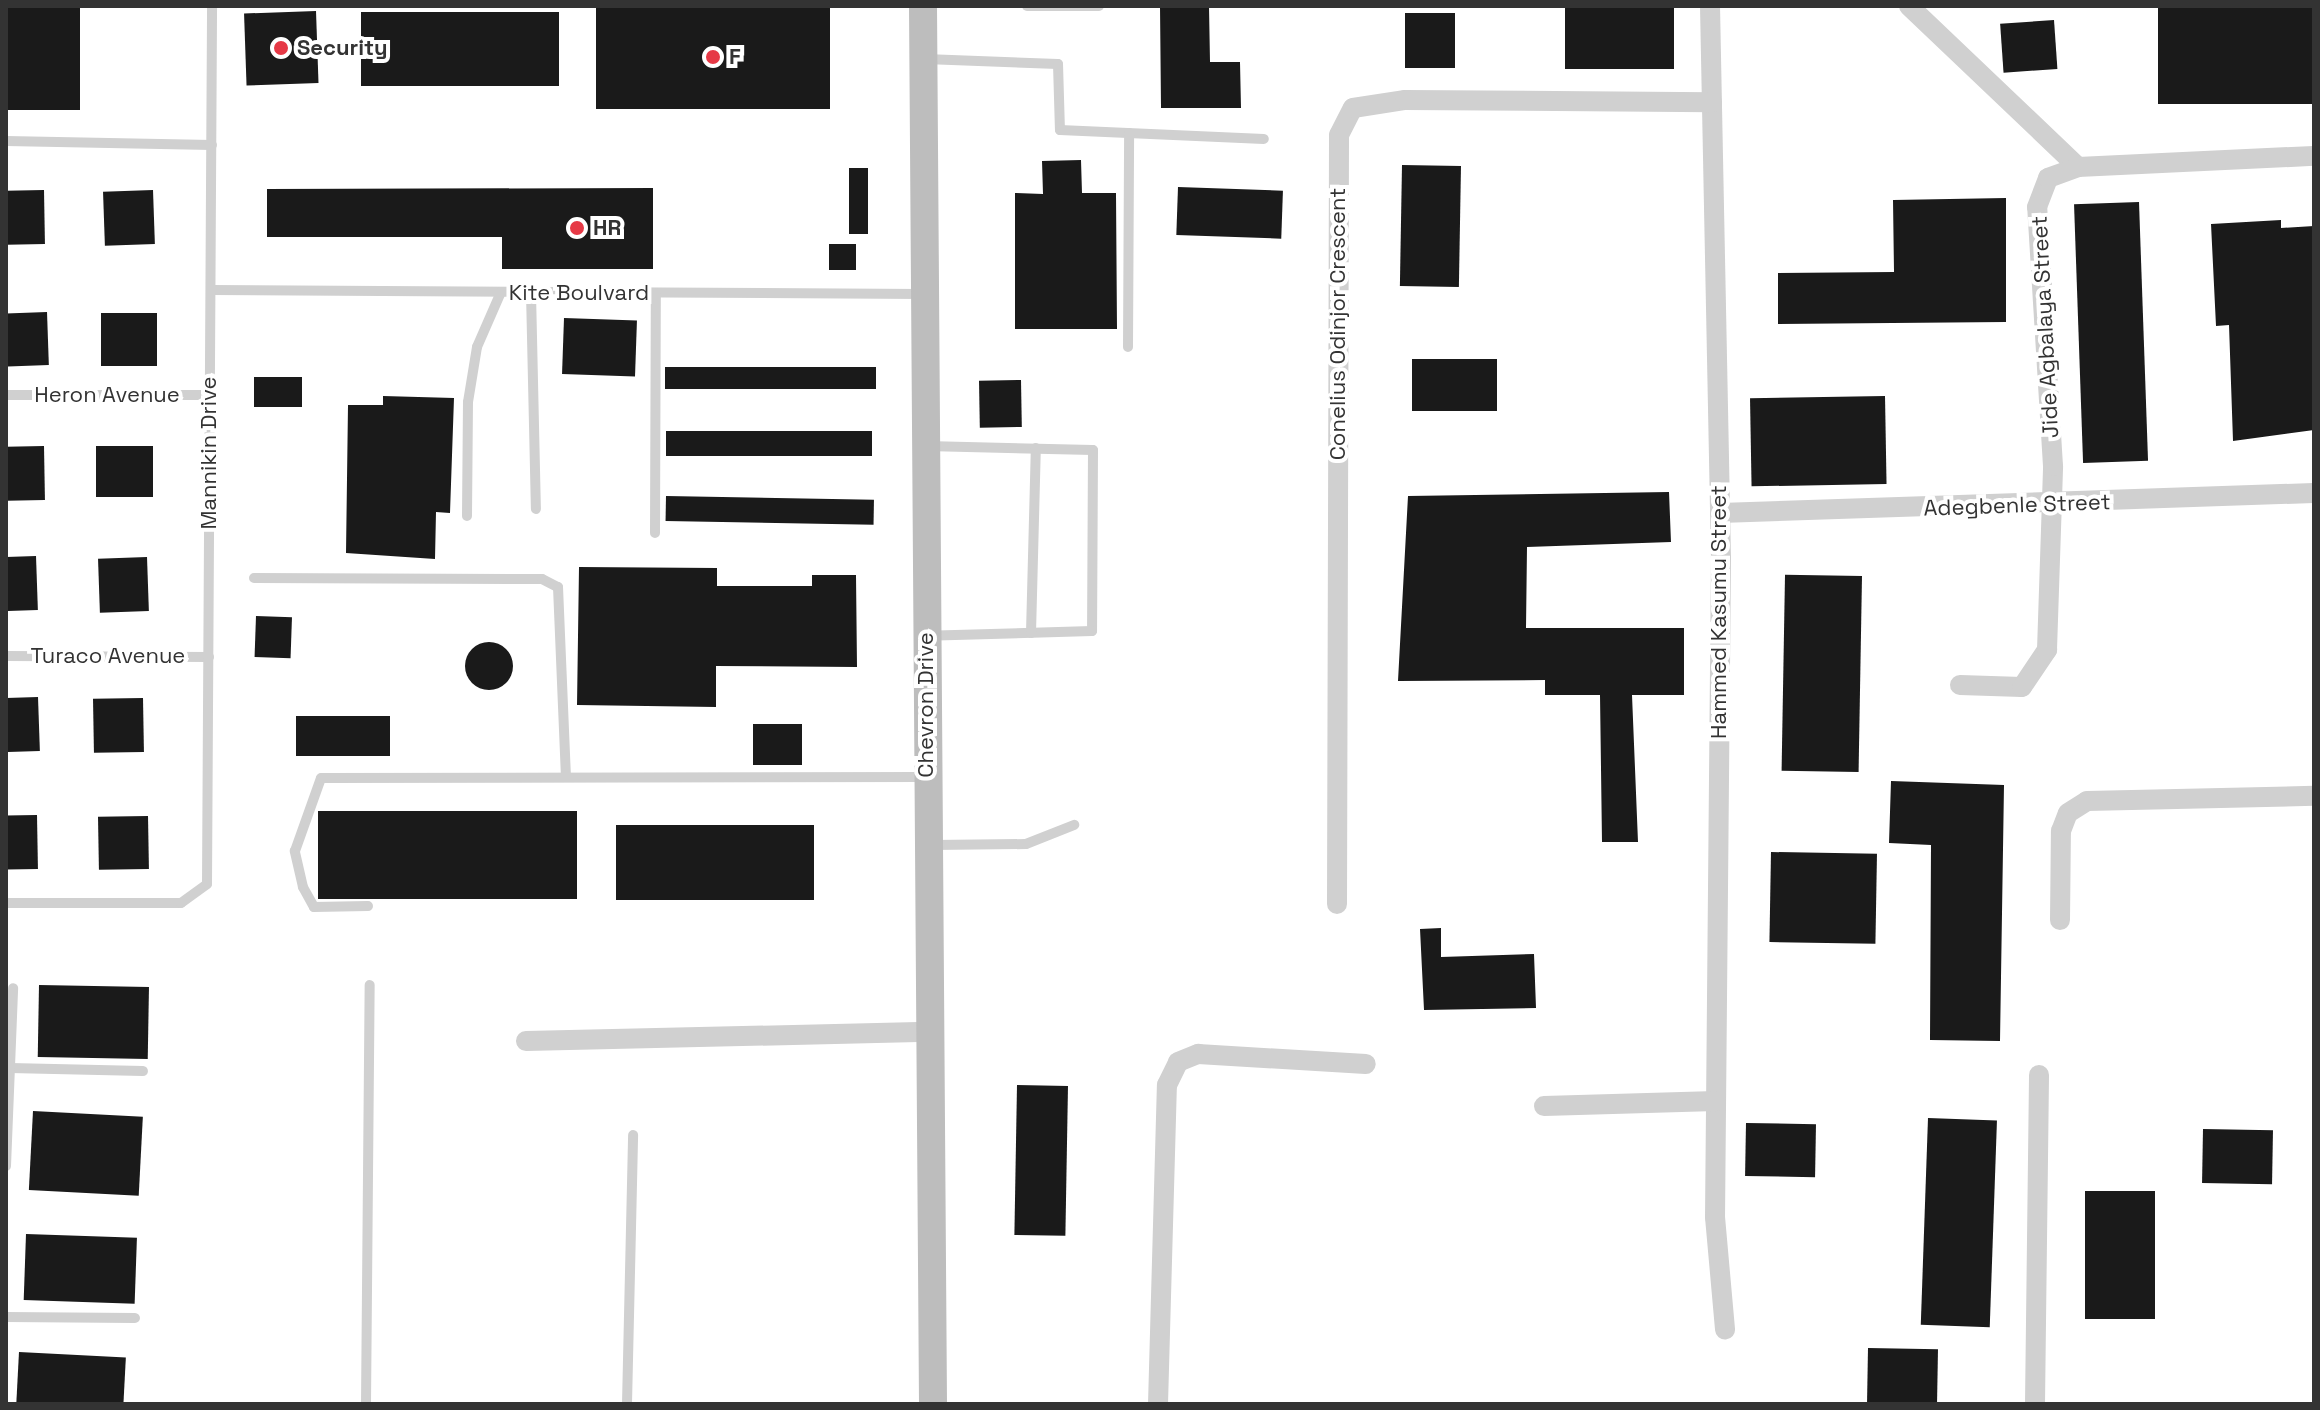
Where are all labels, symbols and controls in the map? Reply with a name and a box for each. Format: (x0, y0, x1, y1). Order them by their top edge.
place label: Security (297, 35, 388, 61)
marker: Security (272, 39, 290, 57)
place label: F (729, 44, 741, 70)
marker: F (704, 48, 722, 66)
street label: Conelius Odinjor Crescent (1325, 188, 1351, 460)
place label: HR (593, 215, 621, 241)
street label: Jide Agbalaya Street (2026, 215, 2064, 439)
marker: HR (568, 219, 586, 237)
street label: Kite Boulvard (509, 280, 649, 306)
street label: Mannikin Drive (196, 376, 222, 530)
street label: Heron Avenue (34, 382, 180, 408)
street label: Hammed Kasumu Street (1706, 485, 1732, 739)
street label: Adegbenle Street (1923, 489, 2111, 521)
street label: Chevron Drive (913, 632, 939, 778)
street label: Turaco Avenue (30, 643, 186, 669)

